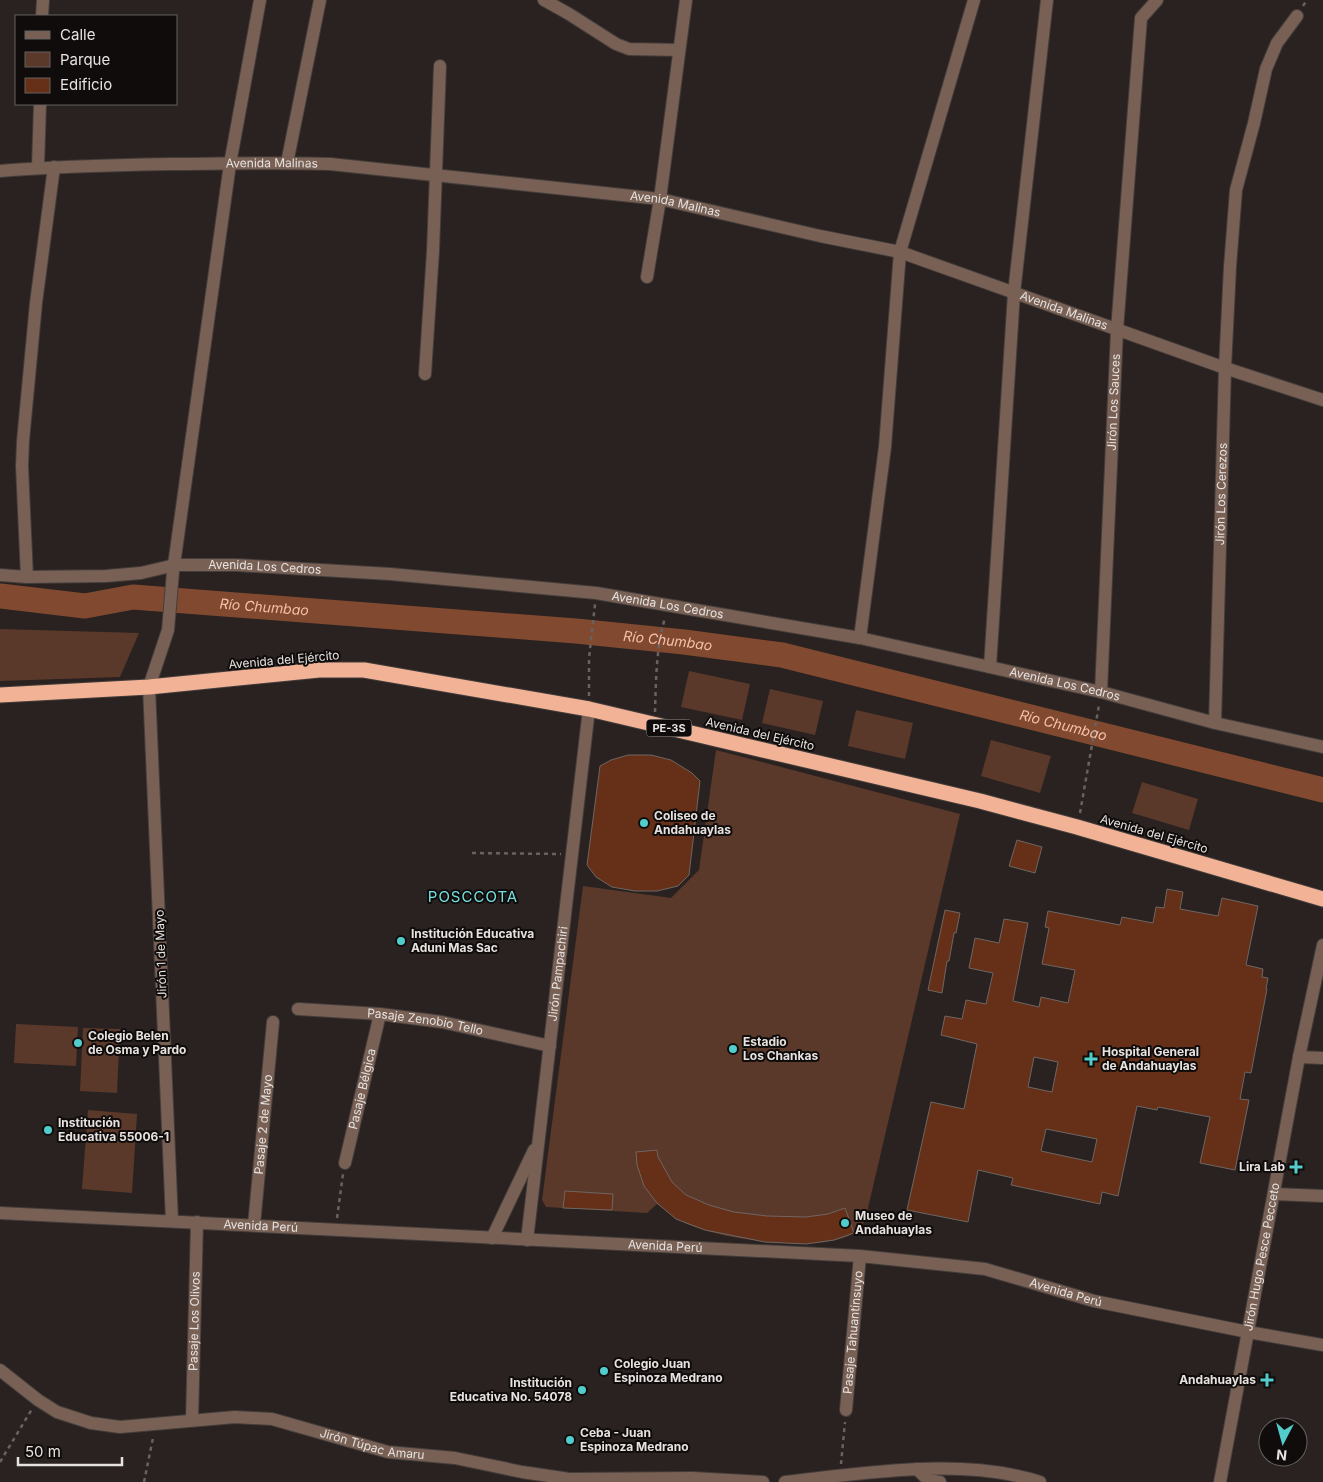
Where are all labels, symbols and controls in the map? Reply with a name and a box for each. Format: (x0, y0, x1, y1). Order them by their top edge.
legend (15, 15, 178, 105)
text: Calle (60, 25, 95, 44)
text: Parque (60, 50, 110, 69)
text: Edificio (60, 75, 112, 94)
street label: Avenida Malinas (226, 155, 318, 171)
street label: Avenida Malinas (629, 188, 722, 220)
street label: Avenida Malinas (1018, 288, 1110, 333)
street label: Jirón Los Sauces (1104, 353, 1123, 451)
street label: Jirón Los Cerezos (1212, 443, 1230, 545)
street label: Avenida Los Cedros (208, 557, 322, 577)
street label: Avenida Los Cedros (611, 588, 725, 622)
water label: Río Chumbao (219, 595, 309, 618)
water label: Río Chumbao (623, 627, 713, 654)
street label: Avenida del Ejército (228, 647, 340, 672)
street label: Avenida Los Cedros (1008, 664, 1122, 704)
water label: Río Chumbao (1018, 706, 1109, 744)
street label: Avenida del Ejército (704, 714, 816, 753)
road number: PE-3S (646, 720, 692, 736)
place label: Coliseo de Andahuaylas (654, 808, 731, 837)
street label: Avenida del Ejército (1099, 811, 1210, 856)
marker: Coliseo de Andahuaylas (638, 817, 650, 829)
district label: POSCCOTA (428, 887, 518, 906)
street label: Jirón 1 de Mayo (151, 909, 170, 999)
street label: Jirón Pampachiri (545, 925, 571, 1022)
place label: Institución Educativa Aduni Mas Sac (411, 926, 534, 955)
marker: Institución Educativa Aduni Mas Sac (395, 935, 407, 947)
street label: Pasaje Zenobio Tello (367, 1005, 485, 1038)
place label: Colegio Belen de Osma y Pardo (88, 1028, 186, 1057)
place label: Estadio Los Chankas (743, 1034, 818, 1063)
marker: Colegio Belen de Osma y Pardo (72, 1037, 84, 1049)
marker: Estadio Los Chankas (727, 1043, 739, 1055)
place label: Hospital General de Andahuaylas (1102, 1044, 1199, 1073)
street label: Pasaje Bélgica (345, 1047, 379, 1131)
marker: Hospital General de Andahuaylas (1084, 1052, 1098, 1066)
street label: Pasaje 2 de Mayo (251, 1074, 275, 1175)
place label: Institución Educativa 55006-1 (58, 1115, 169, 1144)
marker: Institución Educativa 55006-1 (42, 1124, 54, 1136)
place label: Lira Lab (1239, 1159, 1285, 1174)
marker: Lira Lab (1289, 1160, 1303, 1174)
street label: Jirón Hugo Pesce Pecceto (1240, 1182, 1282, 1332)
place label: Museo de Andahuaylas (855, 1208, 932, 1237)
street label: Avenida Perú (223, 1216, 298, 1235)
marker: Museo de Andahuaylas (839, 1217, 851, 1229)
street label: Avenida Perú (628, 1236, 703, 1255)
street label: Pasaje Tahuantinsuyo (839, 1270, 866, 1394)
street label: Pasaje Los Olivos (185, 1271, 203, 1371)
street label: Avenida Perú (1028, 1275, 1103, 1309)
place label: Colegio Juan Espinoza Medrano (614, 1356, 723, 1385)
marker: Colegio Juan Espinoza Medrano (598, 1365, 610, 1377)
place label: Andahuaylas (1179, 1372, 1256, 1387)
marker: Andahuaylas (1260, 1373, 1274, 1387)
place label: Institución Educativa No. 54078 (450, 1375, 572, 1404)
marker: Institución Educativa No. 54078 (576, 1384, 588, 1396)
north arrow (1258, 1417, 1308, 1467)
street label: Jirón Túpac Amaru (318, 1425, 425, 1462)
place label: Ceba - Juan Espinoza Medrano (580, 1425, 689, 1454)
scale bar (18, 1434, 121, 1466)
marker: Ceba - Juan Espinoza Medrano (564, 1434, 576, 1446)
text: 50 m (25, 1442, 61, 1461)
text: N (1275, 1446, 1288, 1464)

